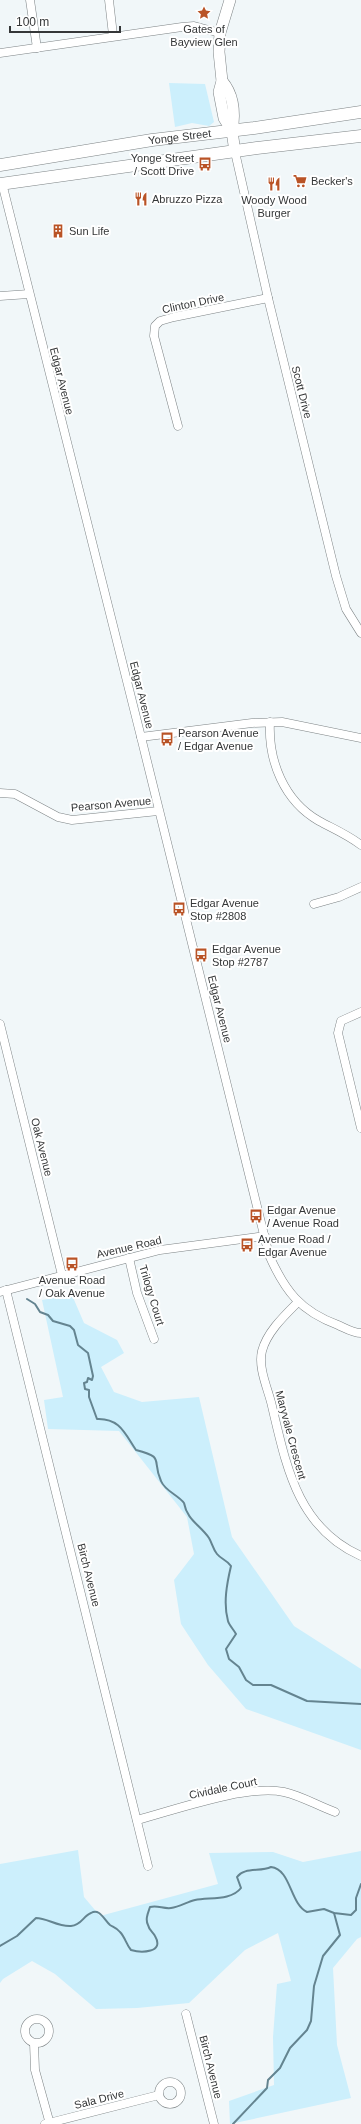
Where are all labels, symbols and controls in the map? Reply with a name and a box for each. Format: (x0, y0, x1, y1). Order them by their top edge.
place icon: Gates of Bayview Glen (196, 5, 212, 21)
scale bar (10, 8, 120, 34)
text: 100 m (16, 15, 49, 29)
place label: Gates of Bayview Glen (170, 23, 238, 48)
street label: Yonge Street (147, 127, 212, 147)
place label: Yonge Street / Scott Drive (131, 152, 194, 177)
bus stop icon: Yonge Street / Scott Drive (197, 156, 213, 172)
supermarket icon: Becker's (292, 173, 308, 189)
place label: Becker's (311, 175, 353, 187)
restaurant icon: Woody Wood Burger (266, 176, 282, 192)
restaurant icon: Abruzzo Pizza (133, 191, 149, 207)
place label: Abruzzo Pizza (152, 193, 223, 205)
place label: Woody Wood Burger (241, 194, 307, 219)
building icon: Sun Life (50, 223, 66, 239)
place label: Sun Life (69, 225, 109, 237)
street label: Clinton Drive (161, 291, 225, 315)
street label: Edgar Avenue (48, 346, 76, 416)
street label: Scott Drive (290, 364, 314, 420)
street label: Edgar Avenue (128, 660, 156, 730)
place label: Pearson Avenue / Edgar Avenue (178, 727, 259, 752)
bus stop icon: Pearson Avenue / Edgar Avenue (159, 731, 175, 747)
street label: Pearson Avenue (70, 795, 152, 813)
place label: Edgar Avenue Stop #2808 (190, 897, 259, 922)
bus stop icon: Edgar Avenue Stop #2808 (171, 901, 187, 917)
place label: Edgar Avenue Stop #2787 (212, 943, 281, 968)
bus stop icon: Edgar Avenue Stop #2787 (193, 947, 209, 963)
street label: Edgar Avenue (206, 974, 234, 1044)
street label: Oak Avenue (29, 1117, 55, 1177)
place label: Edgar Avenue / Avenue Road (267, 1204, 339, 1229)
bus stop icon: Edgar Avenue / Avenue Road (248, 1208, 264, 1224)
place label: Avenue Road / Edgar Avenue (258, 1233, 332, 1258)
street label: Avenue Road (95, 1234, 163, 1260)
bus stop icon: Avenue Road / Edgar Avenue (239, 1237, 255, 1253)
bus stop icon: Avenue Road / Oak Avenue (64, 1256, 80, 1272)
street label: Trilogy Court (137, 1263, 167, 1327)
place label: Avenue Road / Oak Avenue (39, 1274, 105, 1299)
street label: Maryvale Crescent (273, 1389, 309, 1481)
street label: Birch Avenue (75, 1542, 103, 1608)
street label: Cividale Court (188, 1775, 258, 1801)
street label: Birch Avenue (197, 2034, 225, 2100)
street label: Sala Drive (73, 2087, 125, 2111)

